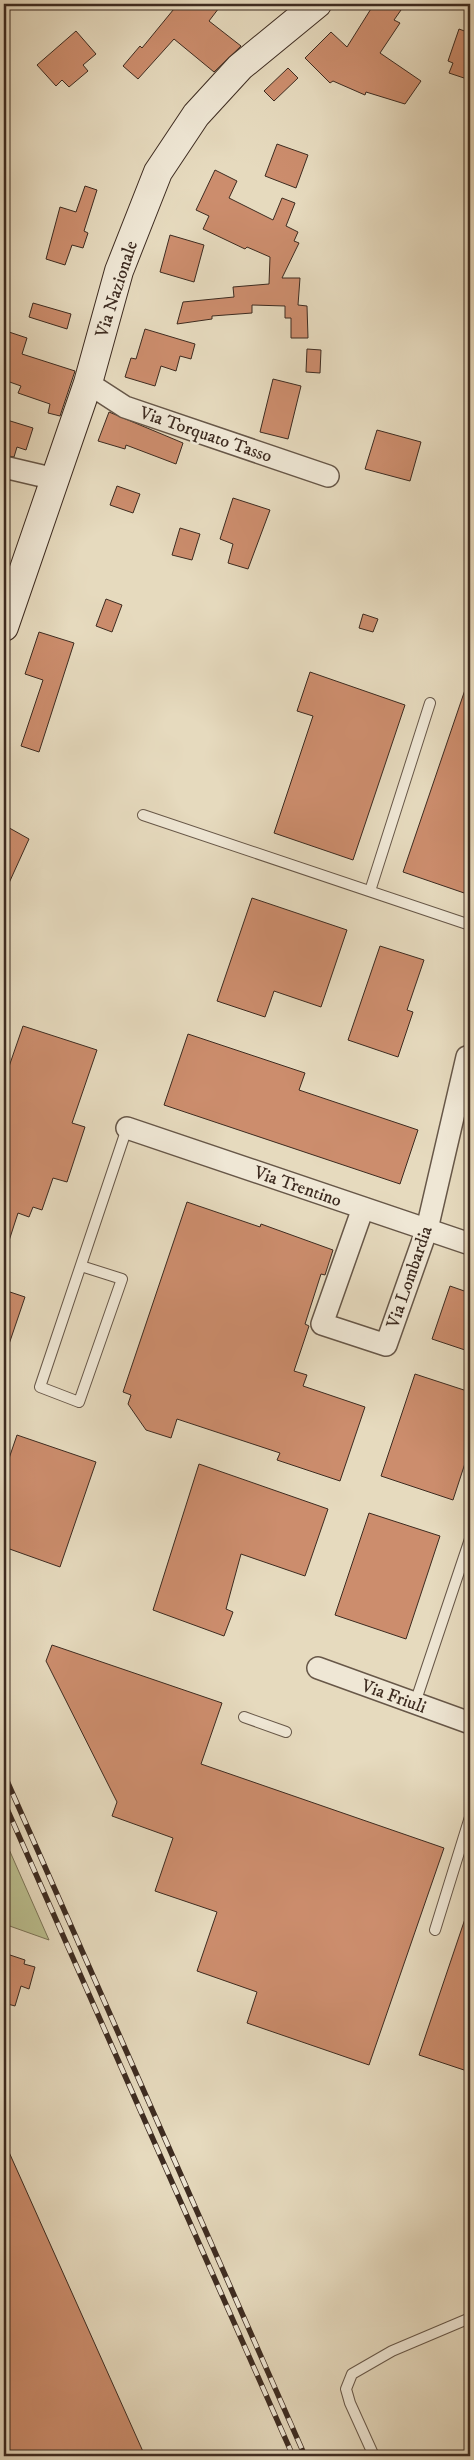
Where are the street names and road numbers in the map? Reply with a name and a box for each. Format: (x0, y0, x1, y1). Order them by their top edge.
street label: Via Nazionale (91, 238, 143, 341)
street label: Via Torquato Tasso (136, 402, 275, 468)
street label: Via Trentino (250, 1161, 345, 1212)
street label: Via Lombardia (382, 1223, 438, 1332)
street label: Via Friuli (357, 1675, 429, 1719)

